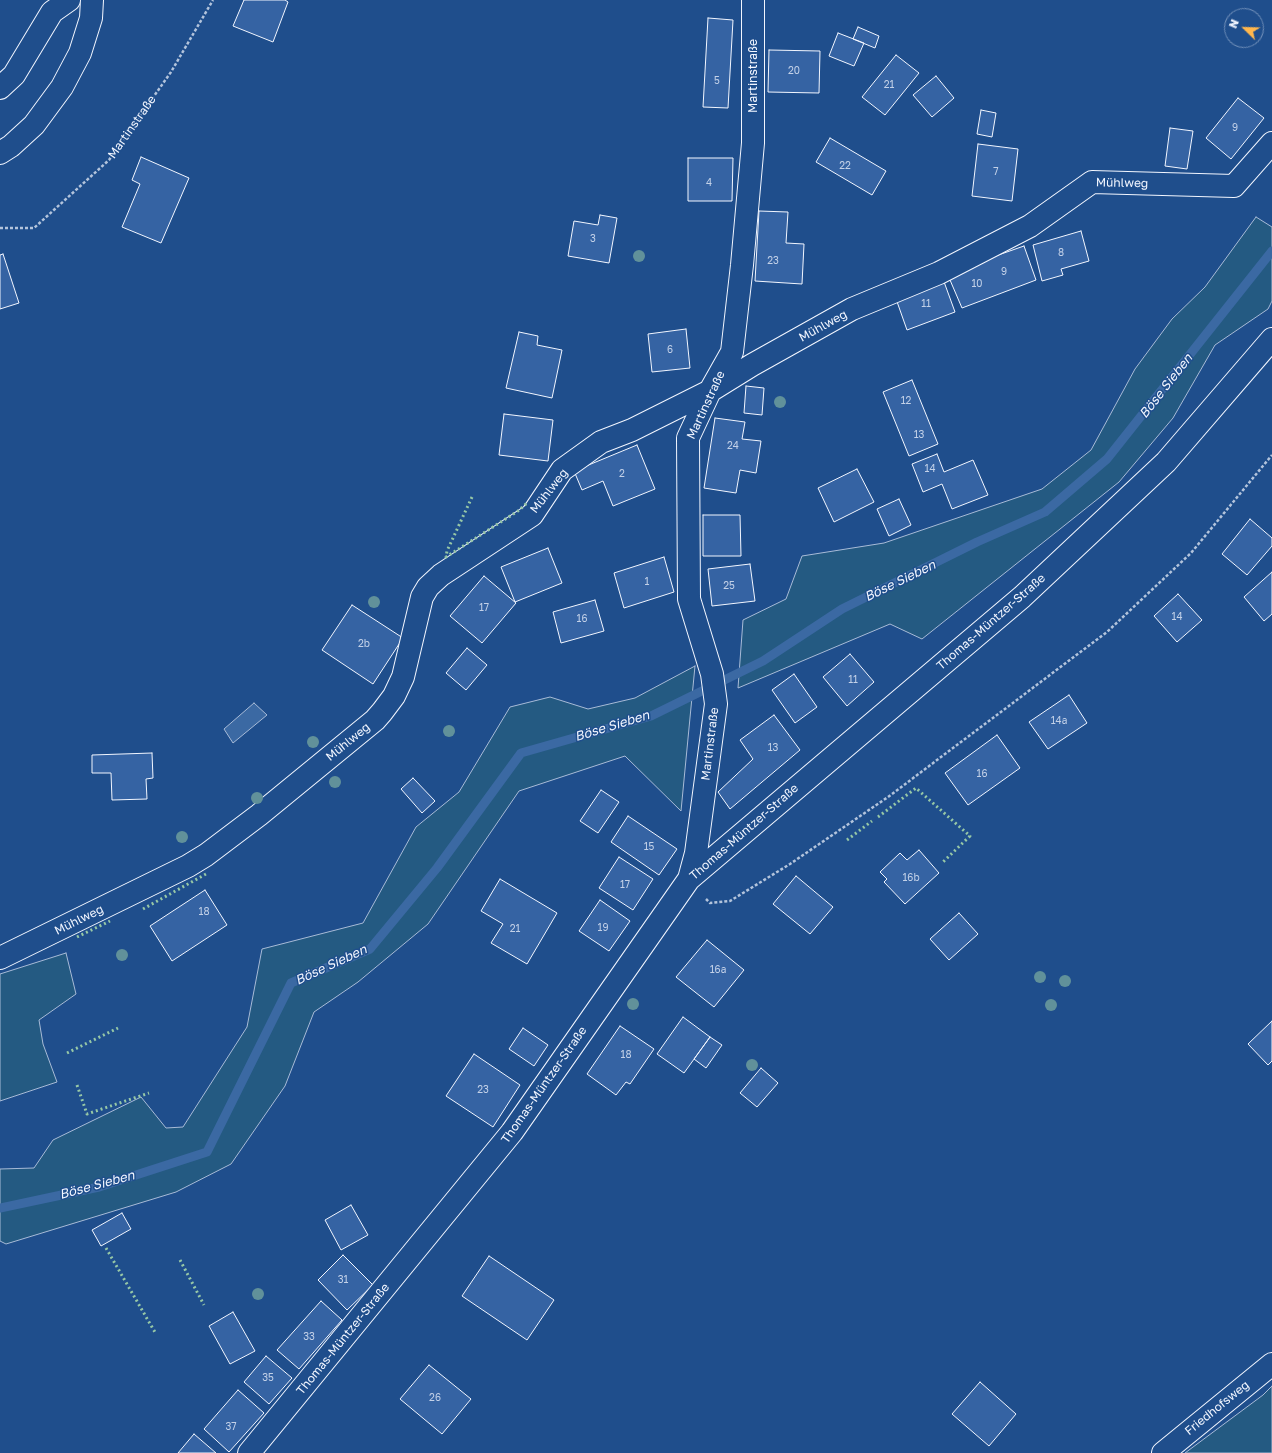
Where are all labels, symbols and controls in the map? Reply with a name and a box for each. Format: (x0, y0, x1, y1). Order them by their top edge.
north arrow (1224, 8, 1264, 48)
text: N (1226, 17, 1241, 30)
street label: Martinstraße (746, 39, 760, 113)
house number: 20 (788, 65, 800, 77)
house number: 5 (714, 75, 720, 87)
house number: 21 (884, 79, 894, 91)
street label: Martinstraße (105, 93, 159, 161)
house number: 9 (1232, 122, 1238, 134)
house number: 22 (839, 160, 851, 172)
house number: 7 (993, 166, 999, 178)
street label: Mühlweg (1096, 175, 1148, 191)
house number: 4 (706, 177, 712, 189)
house number: 3 (590, 233, 596, 245)
house number: 8 (1058, 247, 1064, 259)
house number: 23 (767, 255, 779, 267)
house number: 9 (1001, 266, 1007, 278)
house number: 10 (971, 278, 983, 290)
house number: 11 (921, 298, 931, 310)
street label: Mühlweg (796, 307, 850, 345)
house number: 6 (667, 344, 673, 356)
water label: Böse Sieben (1136, 351, 1196, 421)
street label: Martinstraße (684, 368, 728, 442)
house number: 12 (901, 395, 911, 407)
house number: 13 (914, 429, 924, 441)
house number: 24 (727, 440, 739, 452)
house number: 14 (925, 463, 935, 475)
street label: Mühlweg (527, 466, 571, 516)
house number: 2 (619, 468, 625, 480)
water label: Böse Sieben (862, 557, 938, 605)
street label: Thomas-Müntzer-Straße (934, 571, 1048, 673)
house number: 1 (645, 576, 649, 588)
house number: 25 (723, 580, 735, 592)
house number: 17 (479, 602, 489, 614)
house number: 14 (1172, 611, 1182, 623)
house number: 16 (577, 613, 587, 625)
house number: 2b (358, 638, 370, 650)
house number: 11 (848, 674, 858, 686)
street label: Martinstraße (698, 706, 722, 782)
water label: Böse Sieben (573, 707, 651, 745)
house number: 14a (1051, 715, 1067, 727)
street label: Mühlweg (323, 720, 373, 764)
house number: 13 (768, 742, 778, 754)
house number: 16 (977, 768, 987, 780)
street label: Thomas-Müntzer-Straße (687, 781, 801, 883)
house number: 15 (644, 841, 654, 853)
house number: 16b (902, 872, 920, 884)
house number: 17 (620, 879, 630, 891)
street label: Mühlweg (52, 902, 106, 938)
house number: 18 (199, 906, 209, 918)
house number: 19 (598, 922, 608, 934)
house number: 21 (510, 923, 520, 935)
water label: Böse Sieben (293, 942, 369, 988)
house number: 16a (710, 964, 726, 976)
street label: Thomas-Müntzer-Straße (498, 1024, 590, 1146)
house number: 18 (621, 1049, 631, 1061)
house number: 23 (477, 1084, 489, 1096)
water label: Böse Sieben (58, 1167, 136, 1203)
house number: 31 (338, 1274, 348, 1286)
street label: Thomas-Müntzer-Straße (294, 1280, 392, 1398)
house number: 33 (303, 1331, 315, 1343)
house number: 35 (262, 1372, 274, 1384)
street label: Friedhofsweg (1182, 1378, 1252, 1438)
house number: 26 (429, 1392, 441, 1404)
house number: 37 (225, 1421, 237, 1433)

